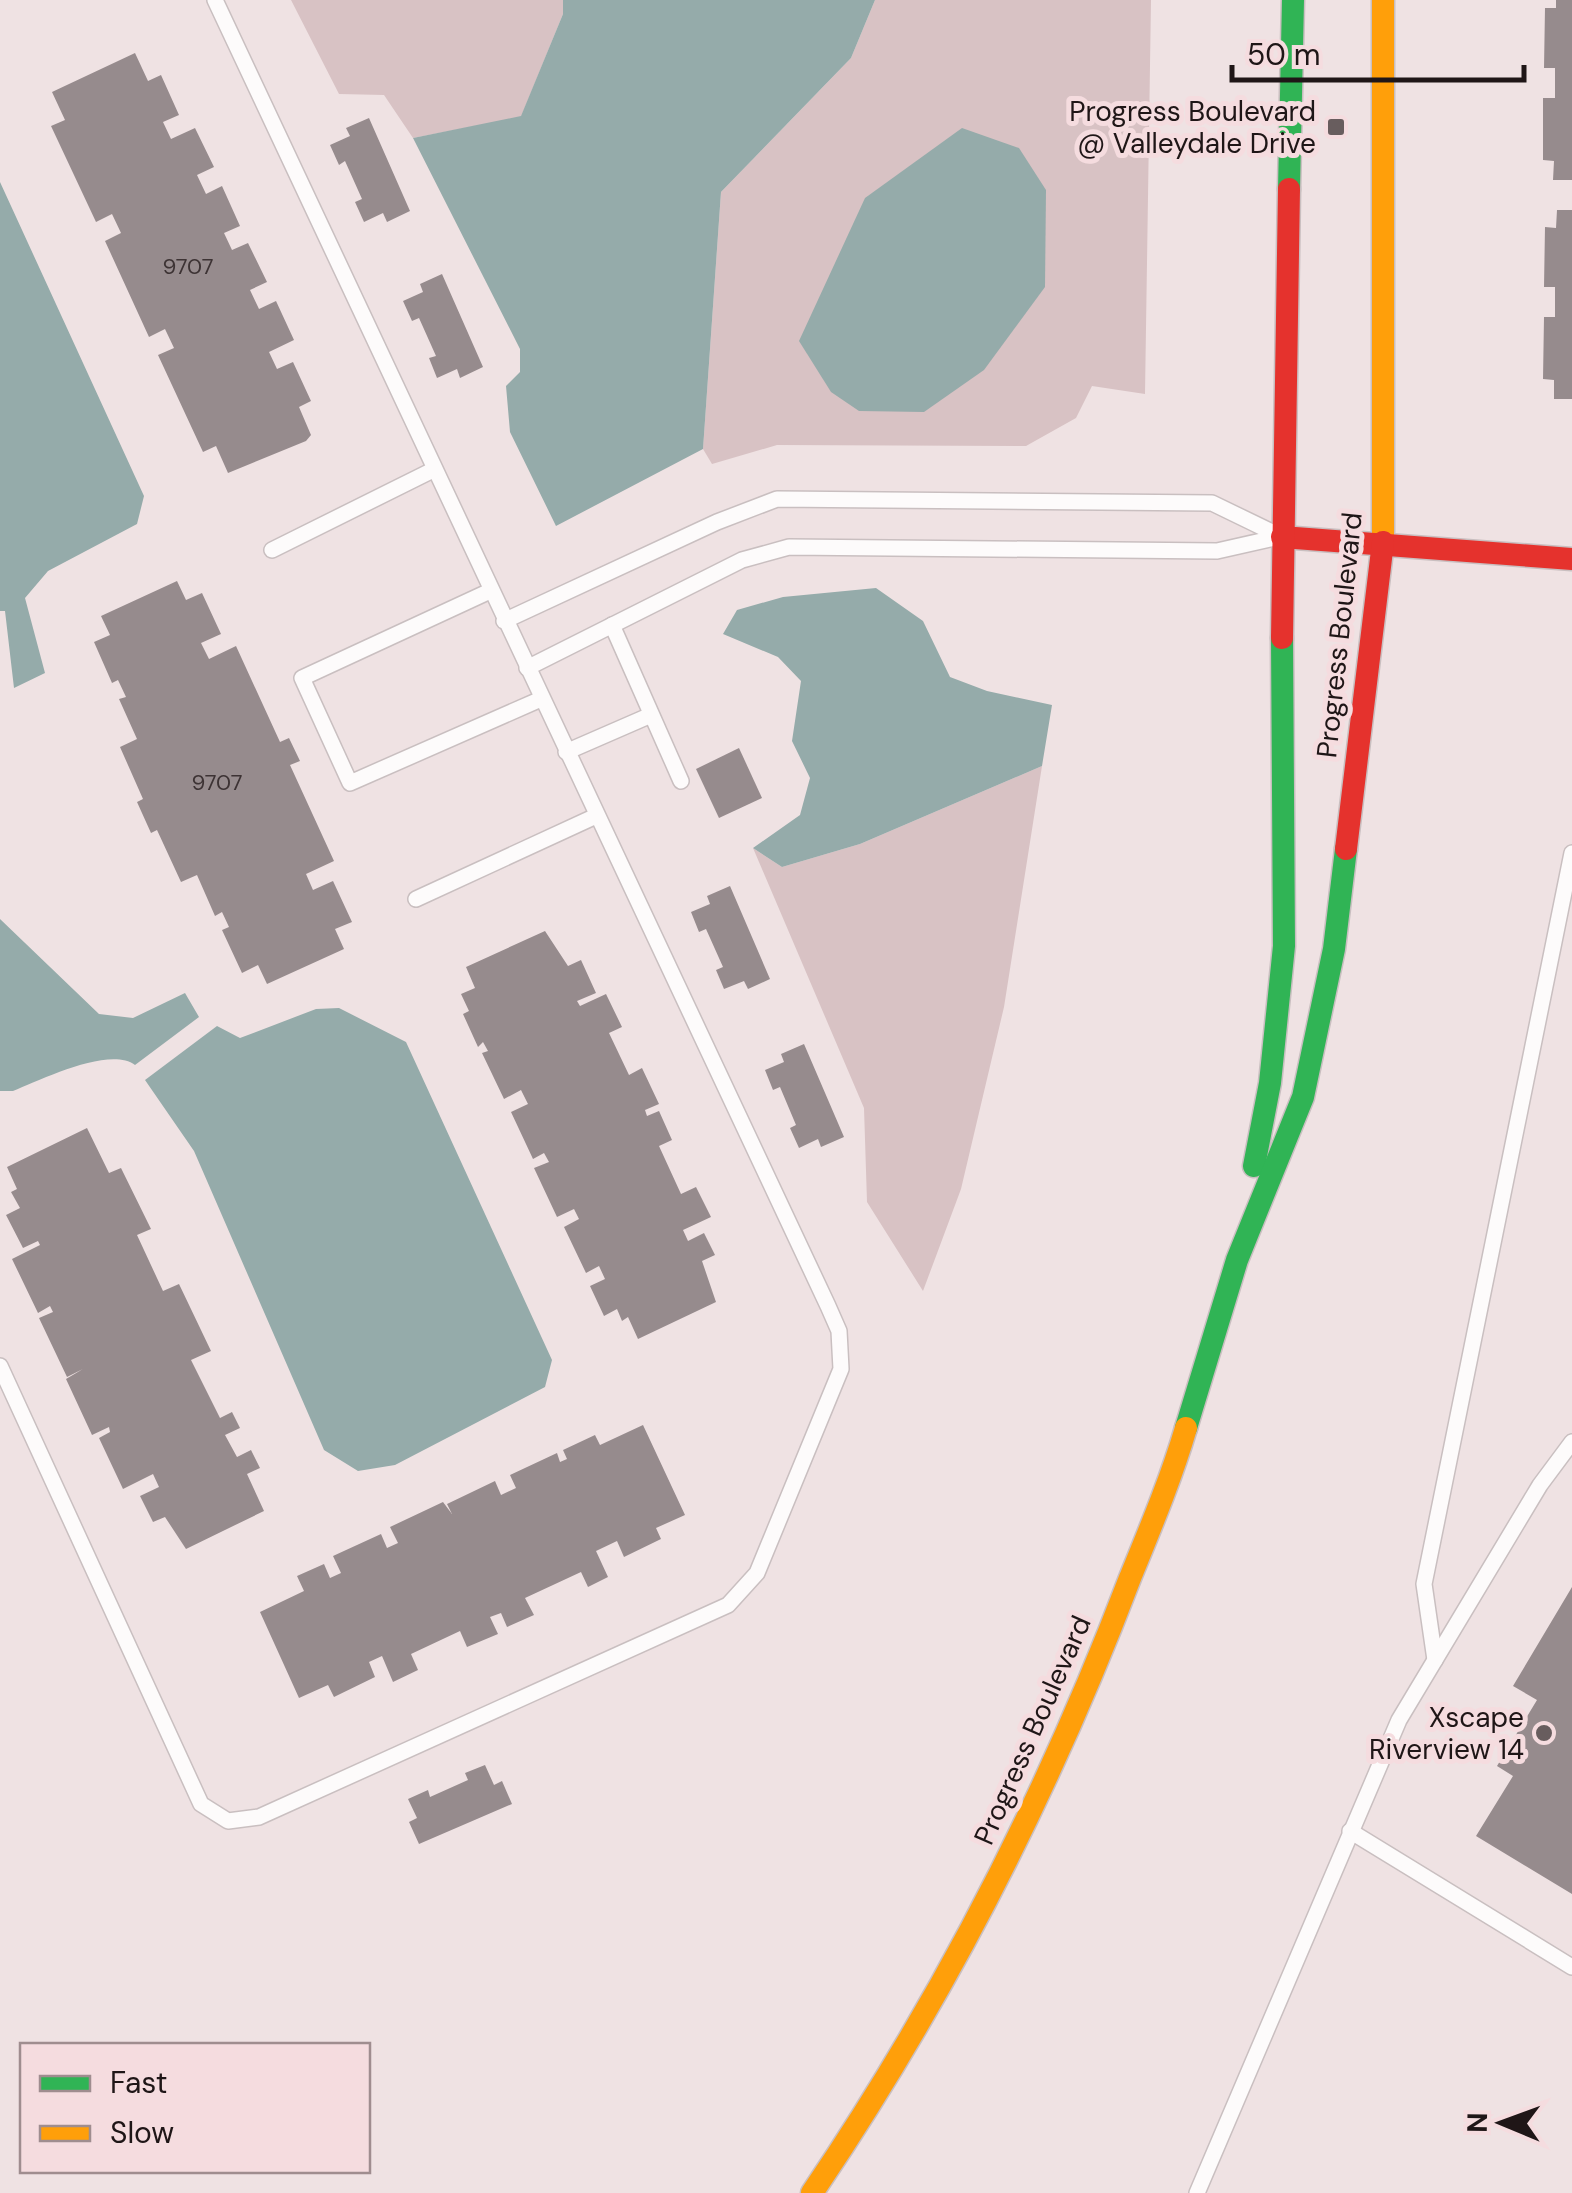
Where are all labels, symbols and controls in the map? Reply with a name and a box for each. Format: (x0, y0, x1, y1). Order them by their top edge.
scale bar (1232, 20, 1524, 82)
text: 50 m (1247, 35, 1321, 74)
place label: Progress Boulevard @ Valleydale Drive (1069, 93, 1316, 162)
marker: Progress Boulevard @ Valleydale Drive (1325, 116, 1347, 138)
house number: 9707 (162, 252, 214, 281)
street label: Progress Boulevard (1308, 510, 1371, 760)
house number: 9707 (191, 768, 243, 797)
street label: Progress Boulevard (965, 1610, 1100, 1850)
place label: Xscape Riverview 14 (1369, 1699, 1524, 1768)
marker: Xscape Riverview 14 (1533, 1722, 1555, 1744)
legend (20, 2043, 370, 2173)
text: Fast (110, 2063, 168, 2102)
north arrow (1452, 2073, 1552, 2173)
text: N (1459, 2112, 1496, 2133)
text: Slow (110, 2113, 174, 2152)

